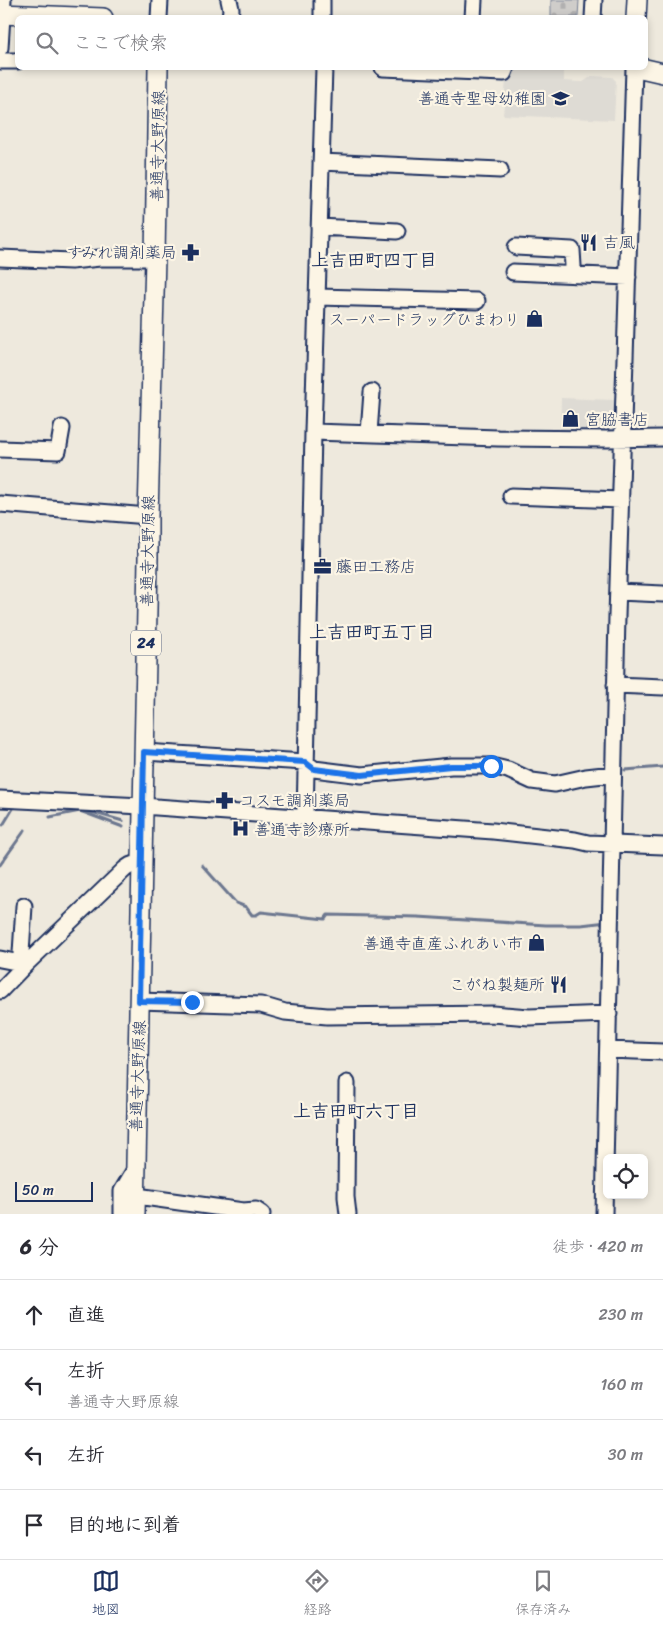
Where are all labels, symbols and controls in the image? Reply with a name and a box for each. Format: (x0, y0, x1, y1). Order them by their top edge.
search box (15, 15, 648, 70)
text: ここで検索 (73, 26, 168, 59)
icon: search (33, 29, 61, 57)
place label: 善通寺聖母幼稚園 (418, 84, 546, 113)
school or university icon: 善通寺聖母幼稚園 (550, 88, 570, 108)
street label: 善通寺大野原線 (142, 90, 173, 202)
place label: 吉風 (603, 228, 635, 257)
restaurant icon: 吉風 (579, 232, 599, 252)
place label: すみれ調剤薬局 (66, 238, 177, 267)
pharmacy icon: すみれ調剤薬局 (181, 242, 201, 262)
district label: 上吉田町四丁目 (311, 244, 437, 276)
place label: スーパードラッグひまわり (329, 305, 520, 334)
shop icon: スーパードラッグひまわり (524, 309, 544, 329)
place label: 宮脇書店 (585, 405, 649, 434)
shop icon: 宮脇書店 (561, 409, 581, 429)
street label: 善通寺大野原線 (132, 495, 163, 607)
place label: 藤田工務店 (336, 552, 416, 581)
office icon: 藤田工務店 (312, 556, 332, 576)
district label: 上吉田町五丁目 (309, 616, 435, 648)
road number: 24 (131, 630, 161, 656)
route start (480, 755, 503, 778)
place label: コスモ調剤薬局 (239, 786, 350, 815)
pharmacy icon: コスモ調剤薬局 (215, 790, 235, 810)
place label: 善通寺診療所 (254, 815, 350, 844)
hospital icon: 善通寺診療所 (230, 819, 250, 839)
place label: 善通寺直産ふれあい市 (363, 929, 523, 958)
shop icon: 善通寺直産ふれあい市 (527, 933, 547, 953)
place label: こがね製麺所 (449, 970, 545, 999)
restaurant icon: こがね製麺所 (549, 974, 569, 994)
route end (181, 991, 204, 1014)
street label: 善通寺大野原線 (121, 1020, 154, 1132)
district label: 上吉田町六丁目 (293, 1095, 419, 1127)
map controls (603, 1154, 648, 1199)
button: locate (603, 1154, 648, 1199)
text: 50 m (22, 1178, 54, 1203)
scale bar (15, 1179, 92, 1202)
text: 6 分 (20, 1228, 58, 1266)
text: 徒歩 · 420 m (553, 1232, 643, 1261)
text: 直進 (67, 1298, 105, 1331)
text: 230 m (598, 1300, 643, 1329)
icon: ahead (20, 1301, 48, 1329)
text: 左折 (67, 1354, 105, 1387)
text: 160 m (600, 1370, 643, 1399)
icon: left (20, 1371, 48, 1399)
text: 善通寺大野原線 (67, 1387, 179, 1416)
text: 左折 (67, 1438, 105, 1471)
text: 30 m (608, 1440, 643, 1469)
icon: left (20, 1441, 48, 1469)
text: 目的地に到着 (67, 1508, 181, 1541)
icon: arrive (20, 1511, 48, 1539)
tab: 地図 (92, 1567, 120, 1622)
tab: 経路 (303, 1567, 331, 1622)
tab: 保存済み (515, 1567, 571, 1622)

